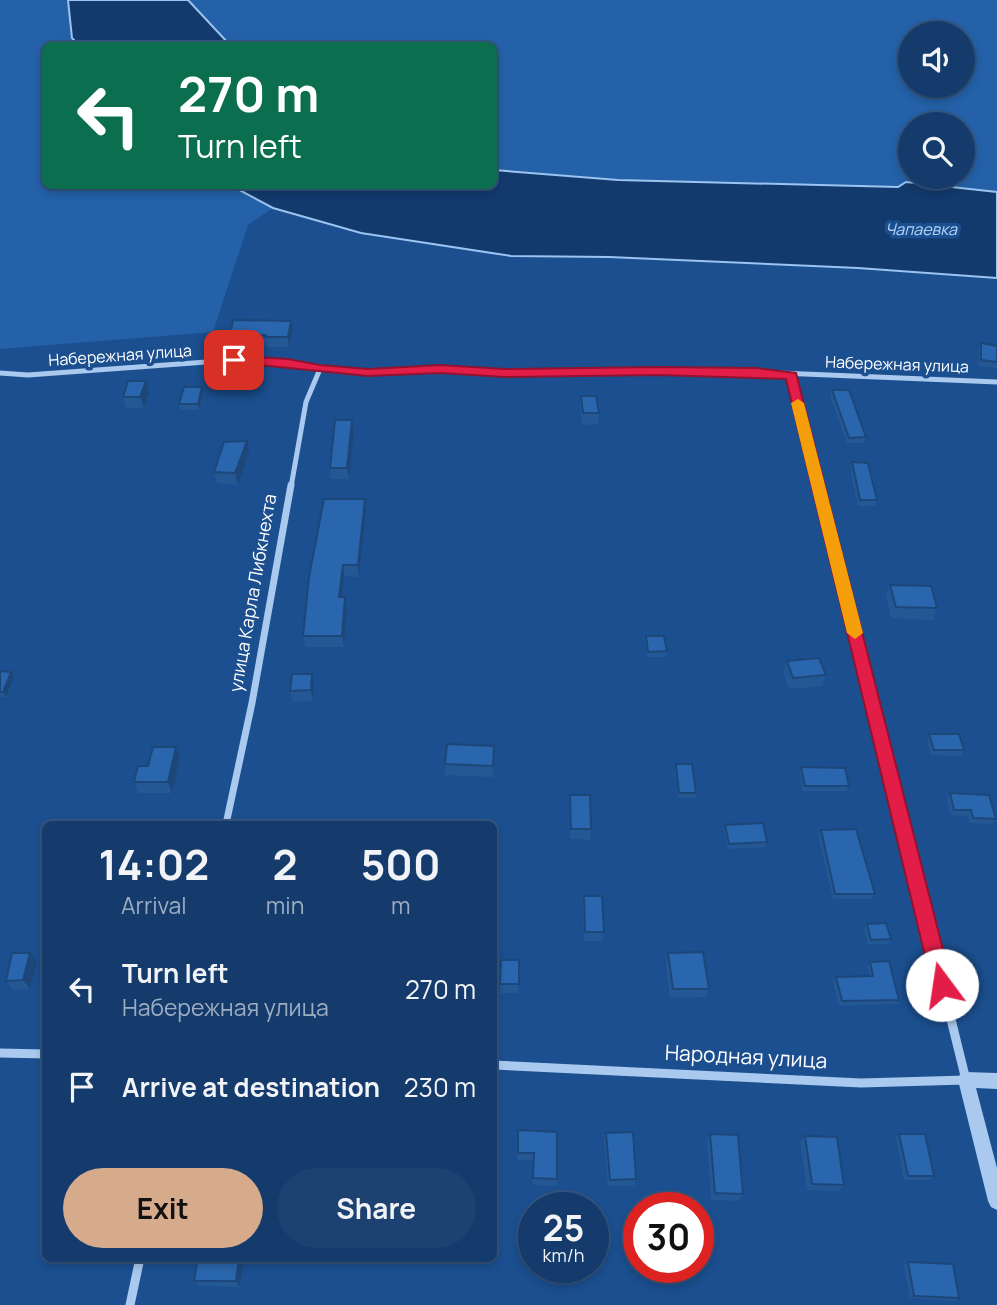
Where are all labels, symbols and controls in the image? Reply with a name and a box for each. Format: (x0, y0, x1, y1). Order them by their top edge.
map controls (898, 21, 975, 189)
button: sound (898, 21, 975, 98)
text: 270 m (178, 60, 319, 127)
icon: left (63, 70, 154, 161)
button: search (898, 112, 975, 189)
text: Turn left (178, 124, 302, 168)
water label: Чапаевка (885, 218, 958, 240)
pin (204, 330, 264, 390)
street label: Набережная улица (48, 339, 192, 371)
icon: arrive (215, 341, 253, 379)
street label: Набережная улица (825, 350, 969, 378)
street label: улица Карла Либкнехта (223, 492, 281, 694)
text: 14:02 (98, 835, 209, 893)
text: 2 (273, 835, 298, 893)
text: 500 (361, 835, 441, 893)
text: Arrival (121, 889, 187, 921)
text: min (266, 889, 304, 921)
text: m (391, 889, 410, 921)
position arrow (905, 948, 979, 1022)
text: Turn left (122, 955, 229, 991)
icon: left (63, 970, 101, 1008)
text: 270 m (405, 971, 476, 1007)
text: Набережная улица (122, 991, 329, 1023)
street label: Народная улица (664, 1038, 828, 1074)
icon: arrive (63, 1068, 101, 1106)
text: Arrive at destination (122, 1069, 380, 1105)
text: 230 m (404, 1069, 476, 1105)
button: Exit (63, 1168, 263, 1248)
button: Share (277, 1168, 476, 1248)
speed limit sign: 30 (623, 1192, 714, 1283)
text: 25 (543, 1204, 584, 1252)
text: km/h (543, 1243, 584, 1267)

